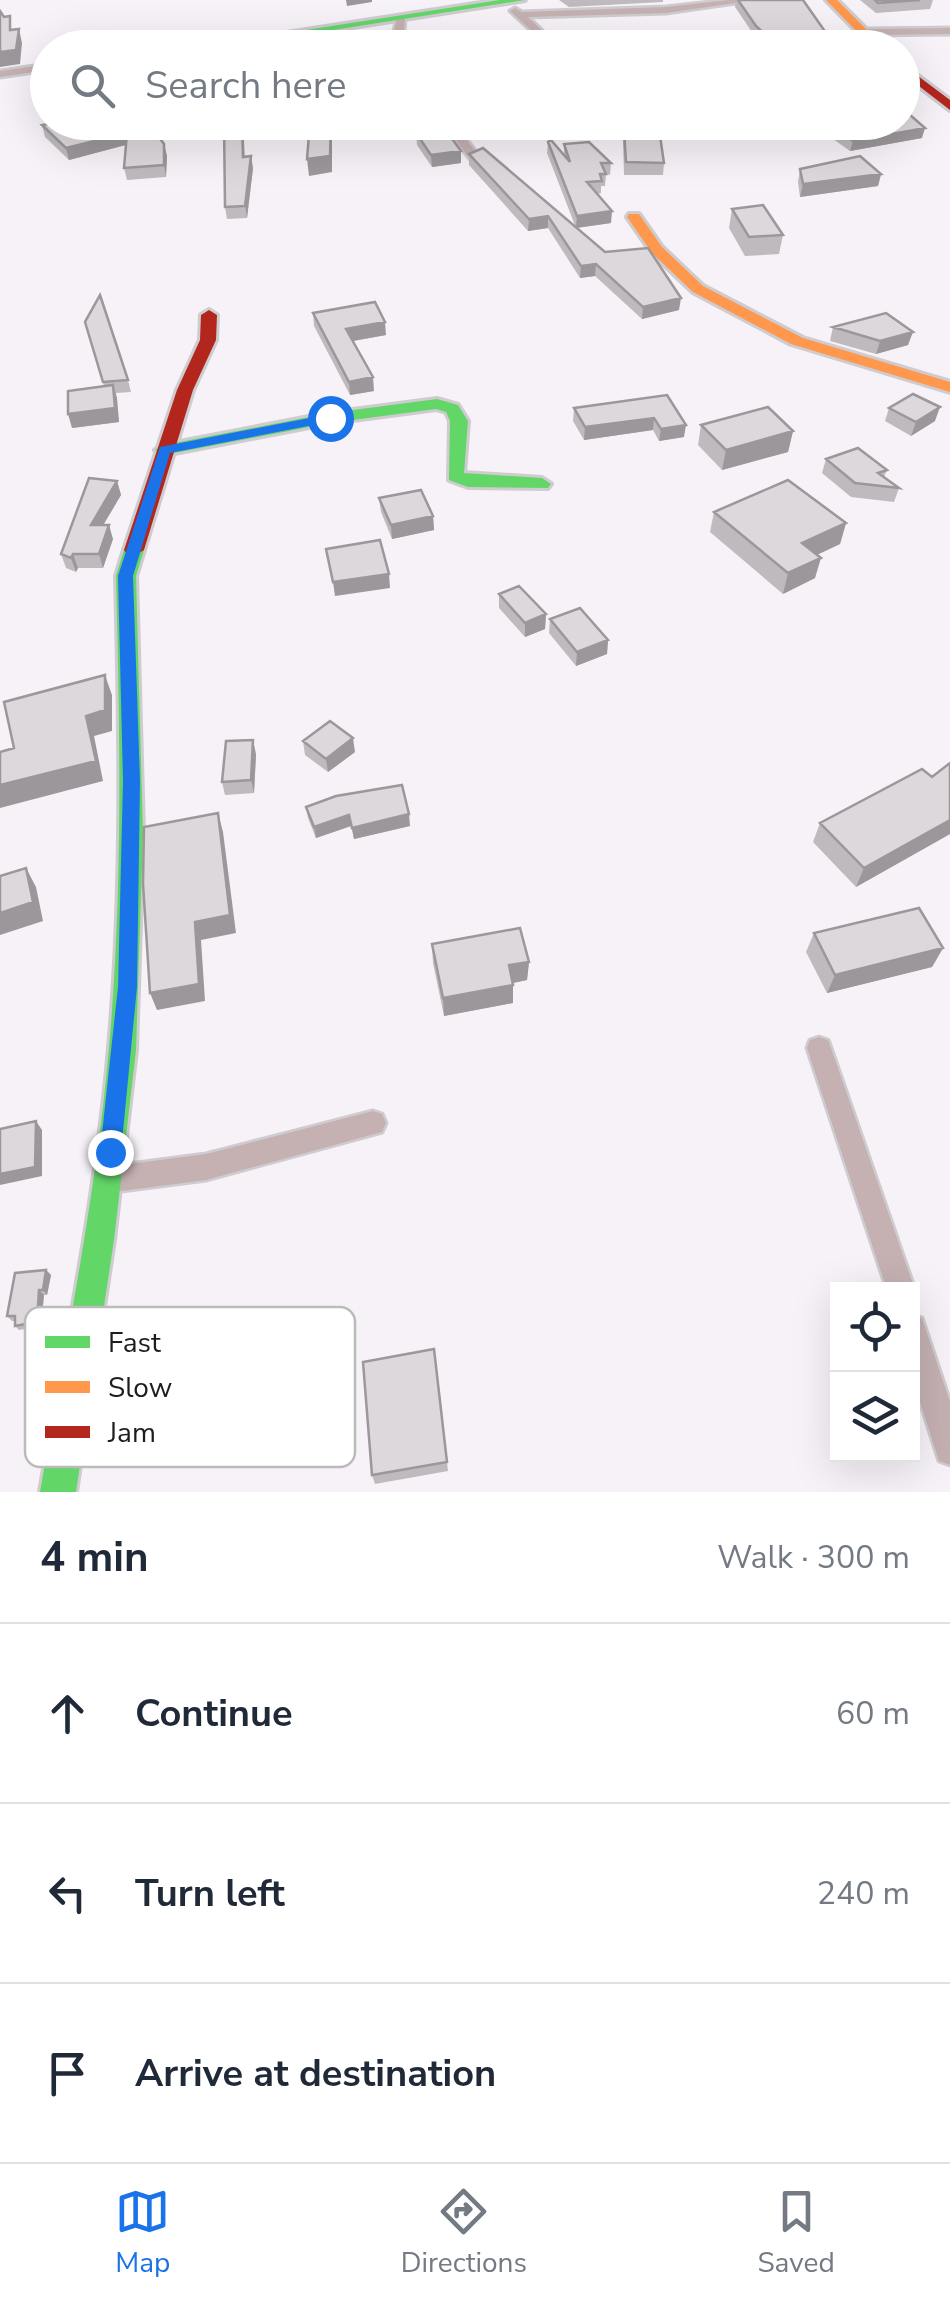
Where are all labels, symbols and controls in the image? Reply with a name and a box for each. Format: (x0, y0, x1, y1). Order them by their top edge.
search box (30, 30, 920, 140)
icon: search (65, 58, 120, 113)
text: Search here (145, 60, 346, 111)
route start (308, 396, 354, 442)
route end (88, 1130, 134, 1176)
map controls (830, 1282, 920, 1462)
button: locate (830, 1282, 920, 1372)
legend (25, 1307, 355, 1467)
text: Fast (108, 1324, 161, 1362)
text: Slow (108, 1369, 172, 1407)
button: layers (830, 1372, 920, 1462)
text: Jam (107, 1414, 156, 1452)
text: 4 min (40, 1529, 149, 1586)
text: Walk · 300 m (717, 1536, 910, 1579)
icon: ahead (40, 1686, 95, 1741)
text: Continue (135, 1688, 293, 1739)
text: 60 m (836, 1692, 910, 1735)
icon: left (40, 1866, 95, 1921)
text: Turn left (135, 1868, 285, 1919)
text: 240 m (817, 1872, 910, 1915)
icon: arrive (40, 2046, 95, 2101)
text: Arrive at destination (135, 2048, 496, 2099)
tab: Map (115, 2184, 170, 2282)
tab: Directions (401, 2184, 527, 2282)
tab: Saved (757, 2184, 835, 2282)

